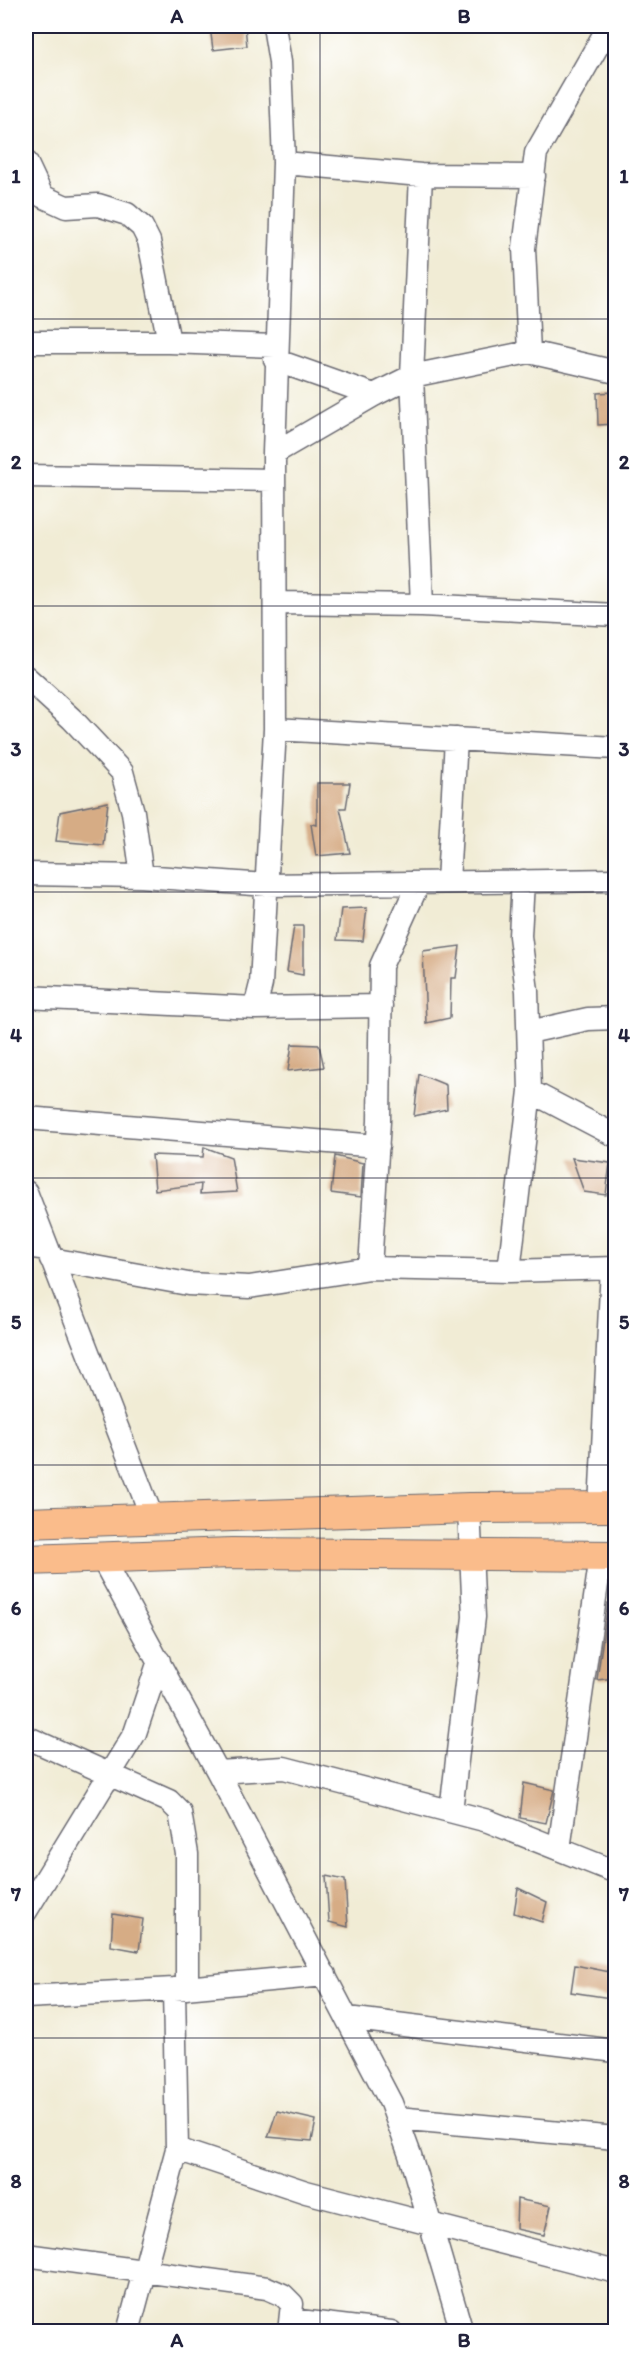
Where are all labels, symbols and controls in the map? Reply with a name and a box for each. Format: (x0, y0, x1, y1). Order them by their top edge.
text: A (170, 4, 184, 28)
text: B (458, 4, 471, 28)
text: 1 (11, 164, 21, 188)
text: 1 (619, 164, 629, 188)
text: 2 (11, 450, 22, 474)
text: 2 (619, 450, 630, 474)
text: 3 (11, 737, 22, 761)
text: 3 (619, 737, 630, 761)
text: 4 (10, 1023, 22, 1047)
text: 4 (618, 1023, 630, 1047)
text: 5 (11, 1310, 22, 1334)
text: 5 (619, 1310, 630, 1334)
text: 6 (11, 1596, 22, 1620)
text: 6 (619, 1596, 630, 1620)
text: 7 (10, 1882, 21, 1906)
text: 7 (618, 1882, 629, 1906)
text: 8 (11, 2169, 22, 2193)
text: 8 (619, 2169, 630, 2193)
text: A (170, 2328, 184, 2352)
text: B (458, 2328, 471, 2352)

